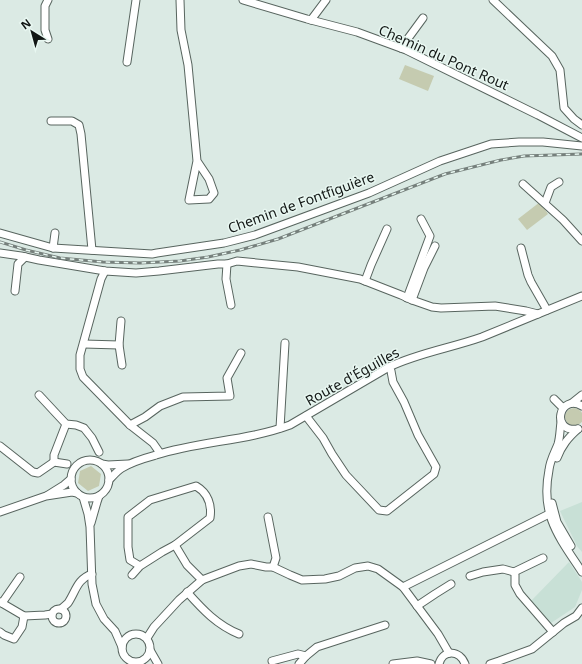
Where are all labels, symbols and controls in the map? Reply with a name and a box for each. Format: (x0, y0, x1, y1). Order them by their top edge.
north arrow (12, 12, 52, 52)
text: N (18, 15, 34, 32)
street label: Chemin du Pont Rout (376, 20, 512, 94)
street label: Chemin de Fontfiguière (225, 167, 377, 237)
street label: Route d'Éguilles (302, 342, 403, 410)

